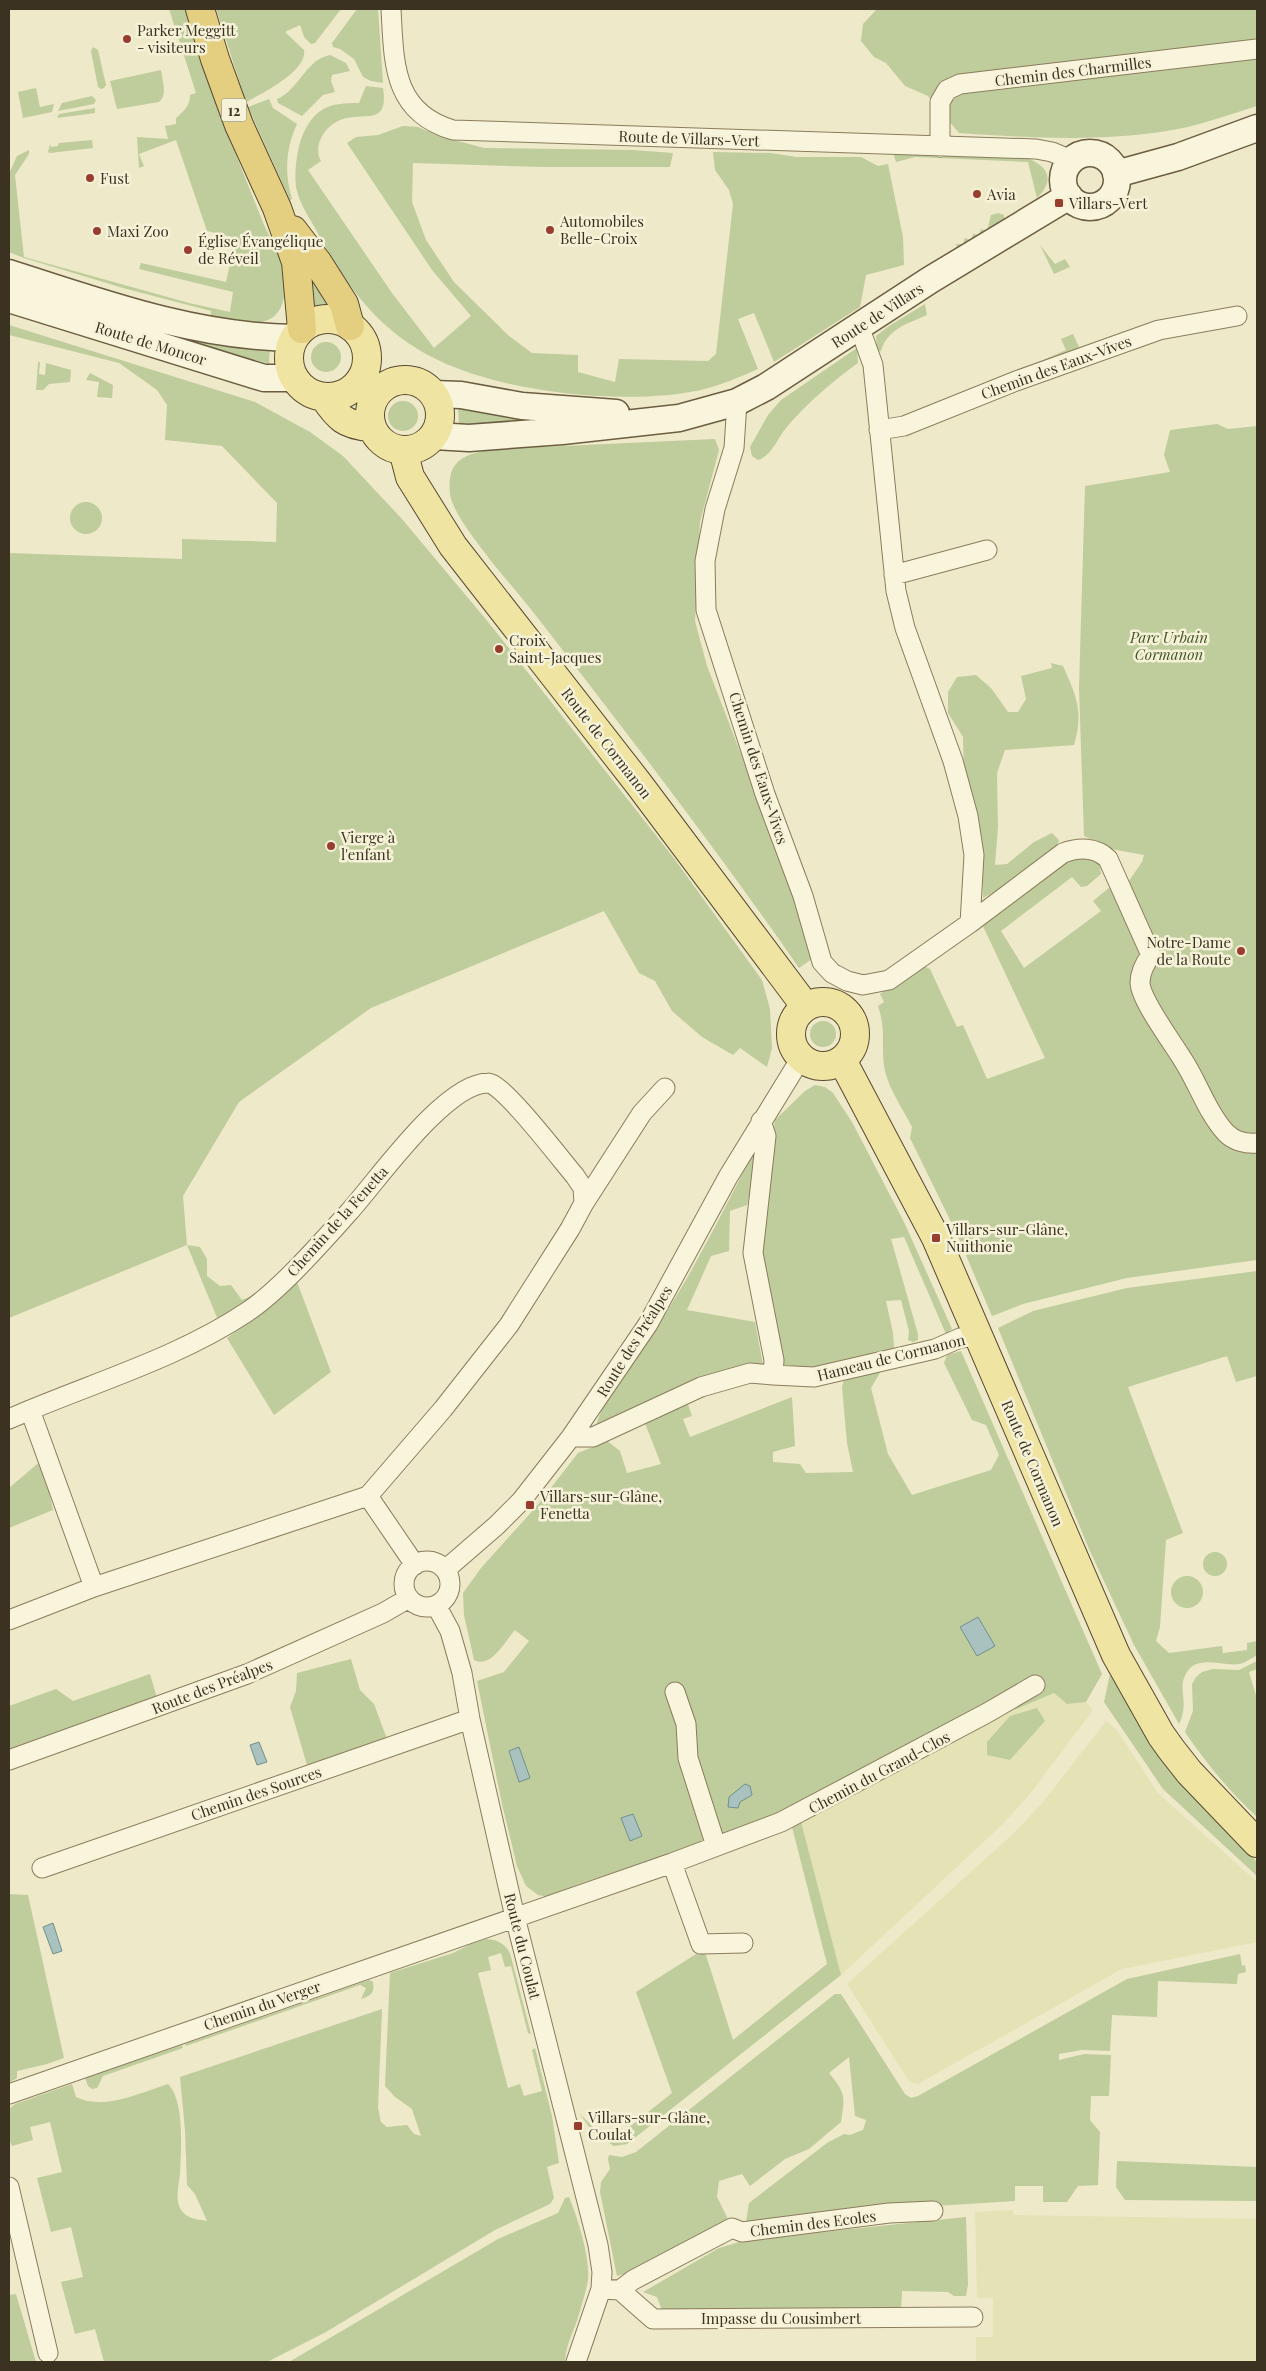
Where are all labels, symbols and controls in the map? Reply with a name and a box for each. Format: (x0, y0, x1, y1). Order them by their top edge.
place label: Parker Meggitt - visiteurs (137, 20, 236, 57)
marker: Parker Meggitt - visiteurs (121, 33, 133, 45)
street label: Chemin des Charmilles (994, 51, 1152, 91)
road number: 12 (222, 98, 246, 122)
street label: Route de Villars-Vert (618, 126, 761, 150)
place label: Fust (100, 168, 130, 188)
marker: Fust (84, 172, 96, 184)
place label: Avia (986, 184, 1016, 204)
marker: Avia (971, 188, 983, 200)
place label: Villars-Vert (1068, 193, 1148, 213)
marker: Villars-Vert (1053, 197, 1065, 209)
place label: Automobiles Belle-Croix (559, 211, 644, 248)
place label: Maxi Zoo (107, 221, 169, 241)
marker: Automobiles Belle-Croix (544, 224, 556, 236)
marker: Maxi Zoo (91, 225, 103, 237)
place label: Église Évangélique de Réveil (198, 231, 323, 268)
marker: Église Évangélique de Réveil (182, 244, 194, 256)
street label: Route de Villars (827, 278, 927, 352)
street label: Route de Moncor (93, 317, 209, 370)
street label: Chemin des Eaux-Vives (978, 330, 1134, 404)
park label: Parc Urbain Cormanon (1129, 627, 1208, 664)
place label: Croix Saint-Jacques (509, 630, 602, 667)
marker: Croix Saint-Jacques (493, 643, 505, 655)
street label: Route de Cormanon (557, 683, 657, 803)
street label: Chemin des Eaux-Vives (725, 689, 793, 847)
place label: Vierge à l'enfant (340, 827, 396, 864)
marker: Vierge à l'enfant (325, 840, 337, 852)
place label: Notre-Dame de la Route (1147, 932, 1231, 969)
marker: Notre-Dame de la Route (1235, 945, 1247, 957)
street label: Chemin de la Fenetta (282, 1161, 392, 1280)
place label: Villars-sur-Glâne, Nuithonie (945, 1219, 1068, 1256)
marker: Villars-sur-Glâne, Nuithonie (930, 1232, 942, 1244)
street label: Route des Préalpes (592, 1282, 676, 1400)
street label: Hameau de Cormanon (815, 1329, 967, 1385)
street label: Route de Cormanon (997, 1397, 1069, 1529)
place label: Villars-sur-Glâne, Fenetta (539, 1486, 662, 1523)
marker: Villars-sur-Glâne, Fenetta (524, 1499, 536, 1511)
street label: Route des Préalpes (149, 1654, 275, 1718)
street label: Chemin du Grand-Clos (805, 1726, 953, 1818)
street label: Chemin des Sources (188, 1761, 324, 1825)
street label: Route du Coulat (500, 1891, 546, 2002)
street label: Chemin du Verger (201, 1975, 324, 2034)
place label: Villars-sur-Glâne, Coulat (587, 2107, 710, 2144)
marker: Villars-sur-Glâne, Coulat (572, 2120, 584, 2132)
street label: Chemin des Ecoles (749, 2205, 877, 2241)
street label: Impasse du Cousimbert (701, 2308, 862, 2328)

